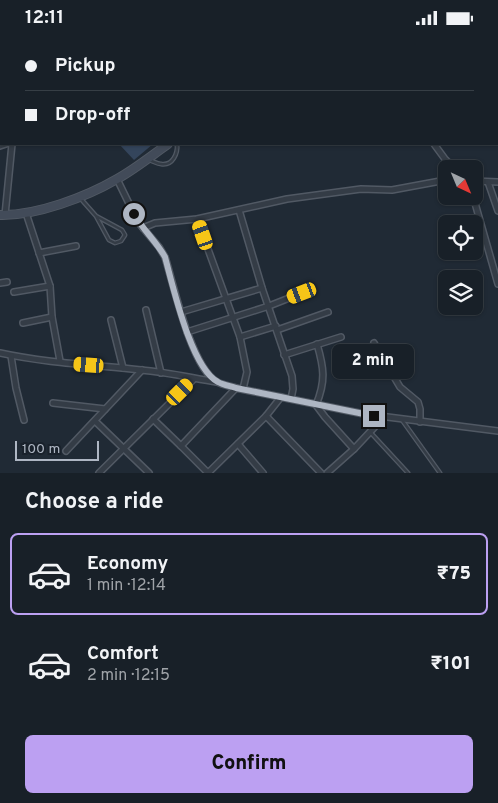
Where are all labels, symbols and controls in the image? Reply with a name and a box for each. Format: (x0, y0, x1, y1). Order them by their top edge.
text: 12:11 (25, 6, 64, 30)
text: Pickup (55, 54, 115, 78)
text: Drop-off (55, 103, 130, 127)
north arrow (438, 160, 482, 205)
map controls (438, 160, 483, 315)
route start (123, 203, 145, 225)
button: locate (438, 215, 483, 260)
car (191, 218, 214, 252)
button: layers (438, 270, 483, 315)
car (285, 281, 318, 305)
callout: 2 min (333, 343, 415, 379)
text: 2 min (352, 351, 394, 371)
car (73, 356, 104, 374)
car (164, 376, 195, 408)
route end (363, 405, 385, 427)
scale bar (15, 438, 99, 461)
text: 100 m (22, 441, 60, 458)
text: Choose a ride (25, 489, 163, 516)
icon: car (27, 552, 72, 597)
text: Economy (87, 552, 168, 576)
text: ₹75 (437, 562, 471, 586)
text: 1 min · 12:14 (87, 576, 166, 596)
icon: car (27, 642, 72, 687)
text: Comfort (87, 642, 159, 666)
text: ₹101 (430, 652, 471, 676)
text: 2 min · 12:15 (87, 666, 170, 686)
button: Confirm (25, 735, 473, 793)

